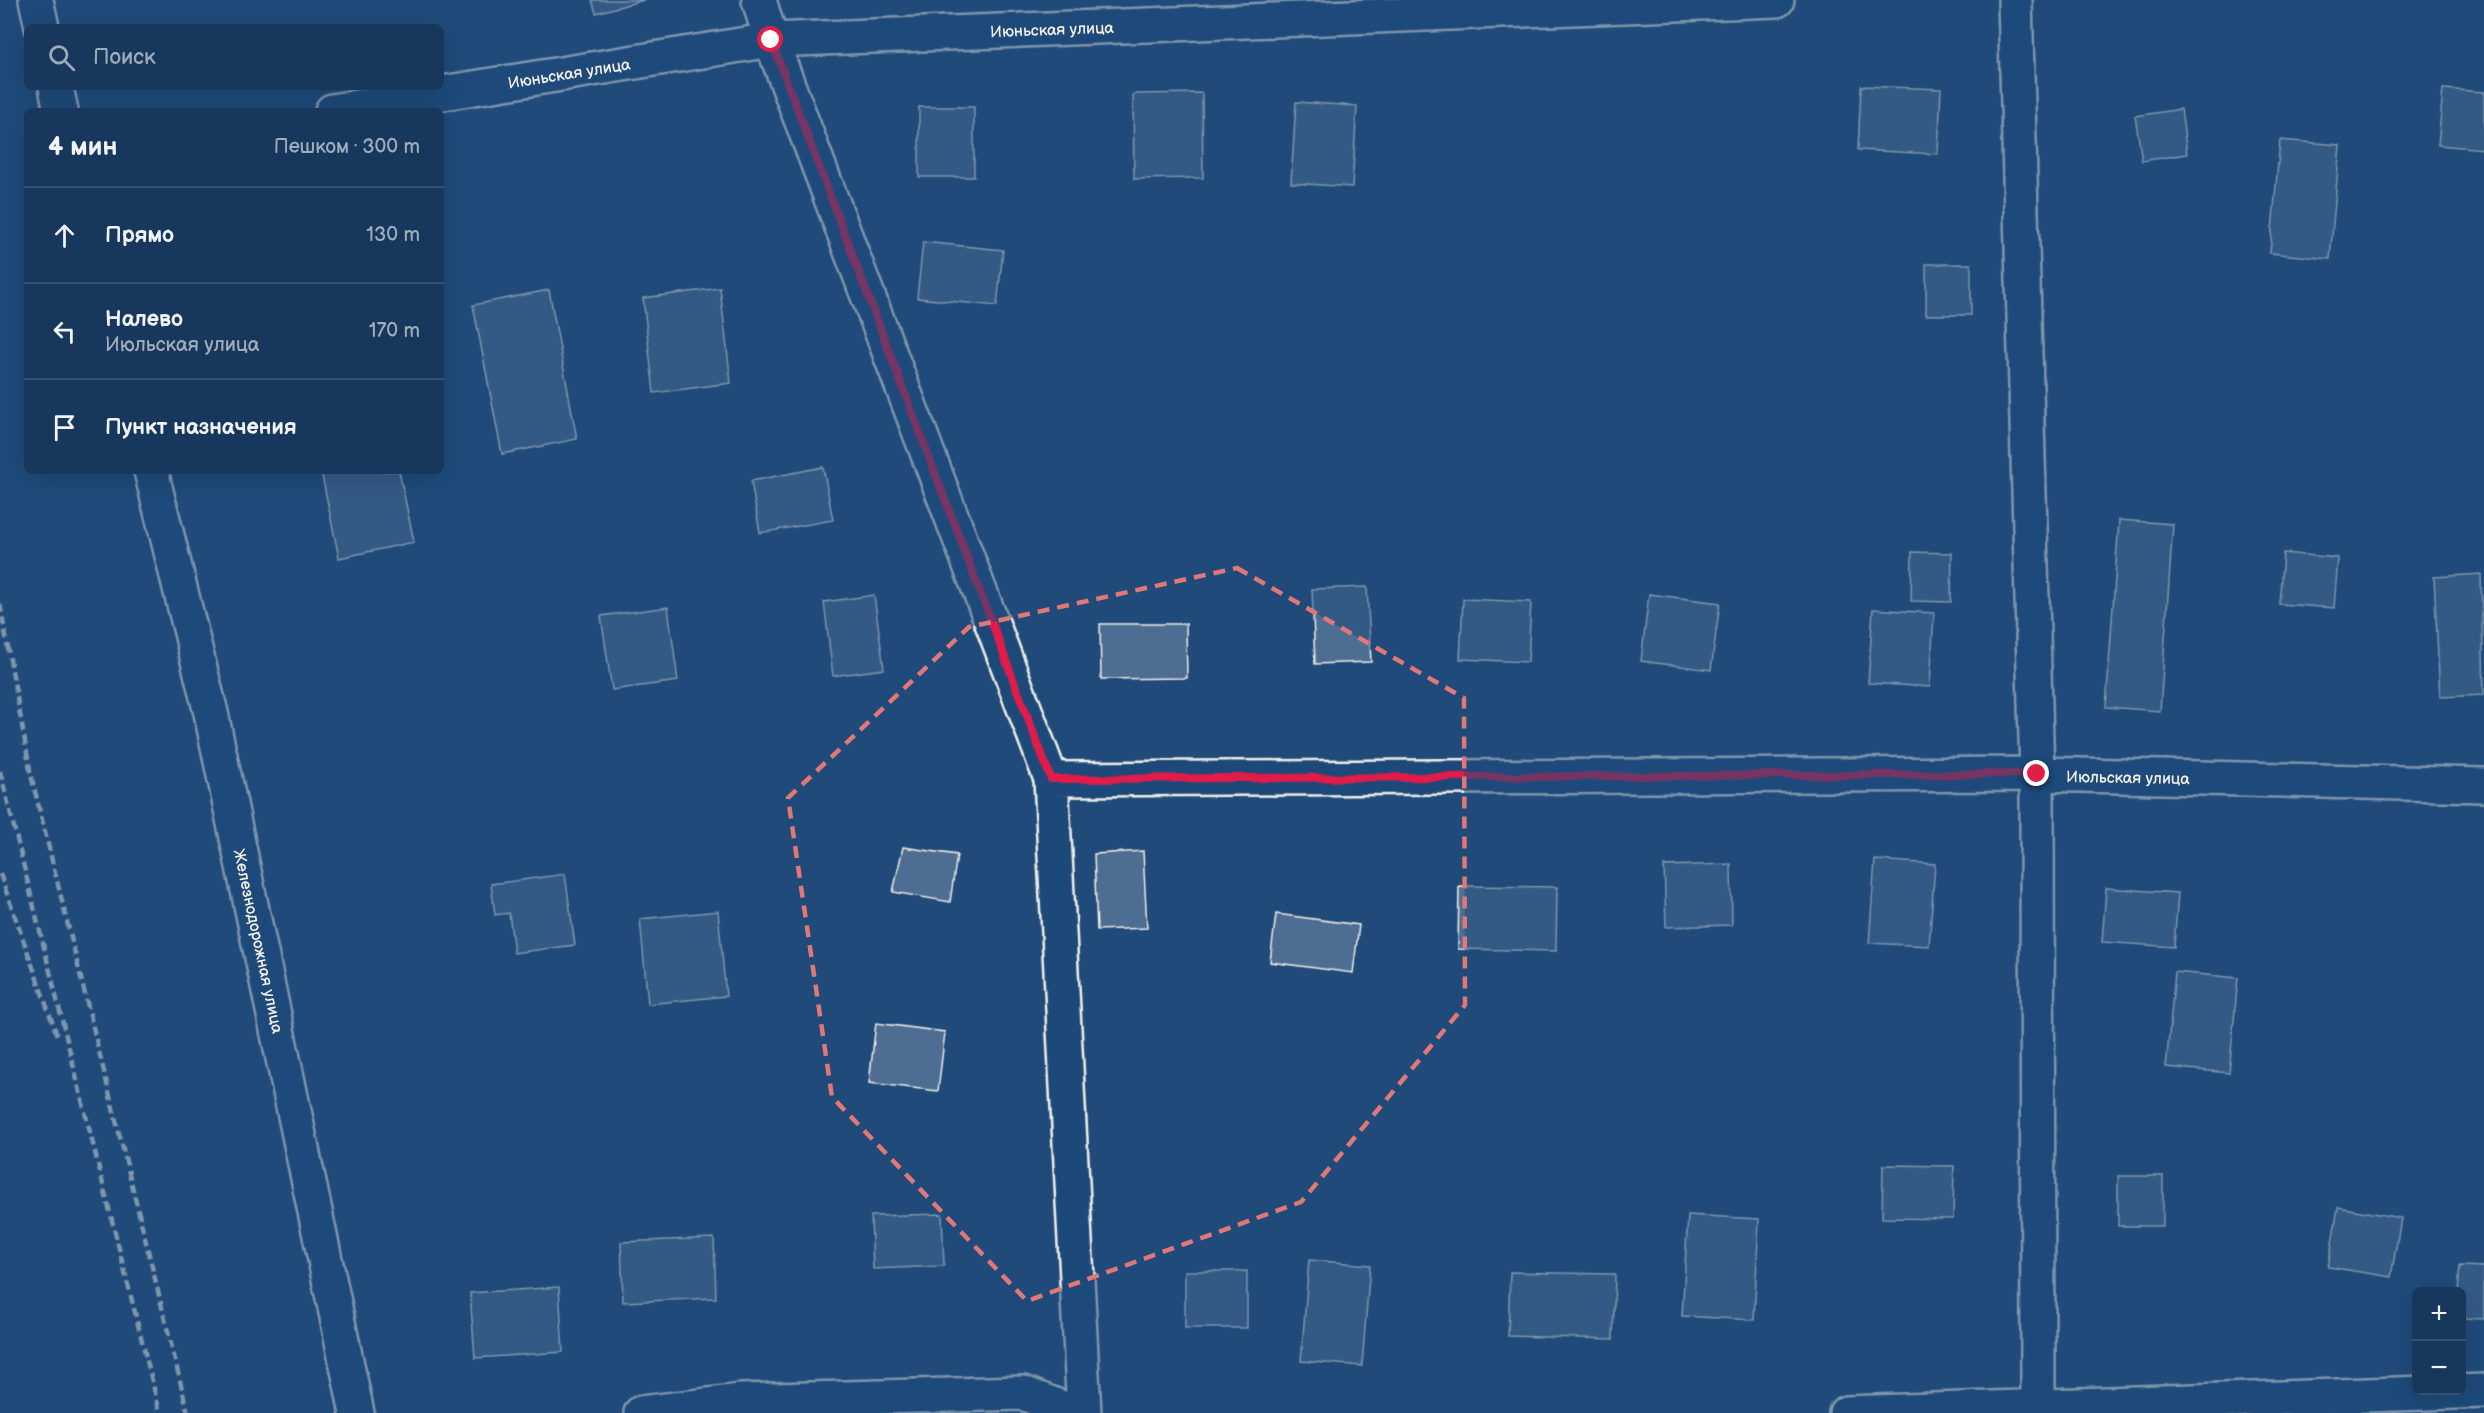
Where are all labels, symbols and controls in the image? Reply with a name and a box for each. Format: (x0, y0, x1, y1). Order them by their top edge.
street label: Июньская улица (990, 19, 1115, 42)
search box (24, 24, 444, 90)
route start (757, 26, 783, 52)
icon: search (45, 41, 78, 74)
text: Поиск (93, 44, 156, 71)
street label: Июньская улица (507, 55, 632, 94)
text: 4 мин (48, 132, 117, 163)
text: Пешком · 300 m (274, 135, 420, 159)
icon: ahead (48, 219, 81, 252)
text: Прямо (105, 222, 174, 249)
text: 130 m (366, 223, 420, 247)
text: Налево (105, 306, 183, 333)
icon: left (48, 315, 81, 348)
text: 170 m (369, 319, 420, 343)
text: Июльская улица (105, 333, 260, 357)
icon: arrive (48, 411, 81, 444)
text: Пункт назначения (105, 414, 297, 441)
route end (2023, 760, 2049, 786)
street label: Июльская улица (2066, 768, 2190, 789)
street label: Железнодорожная улица (229, 847, 286, 1036)
map controls (2412, 1287, 2466, 1395)
button: + (2412, 1287, 2466, 1341)
button: − (2412, 1341, 2466, 1395)

